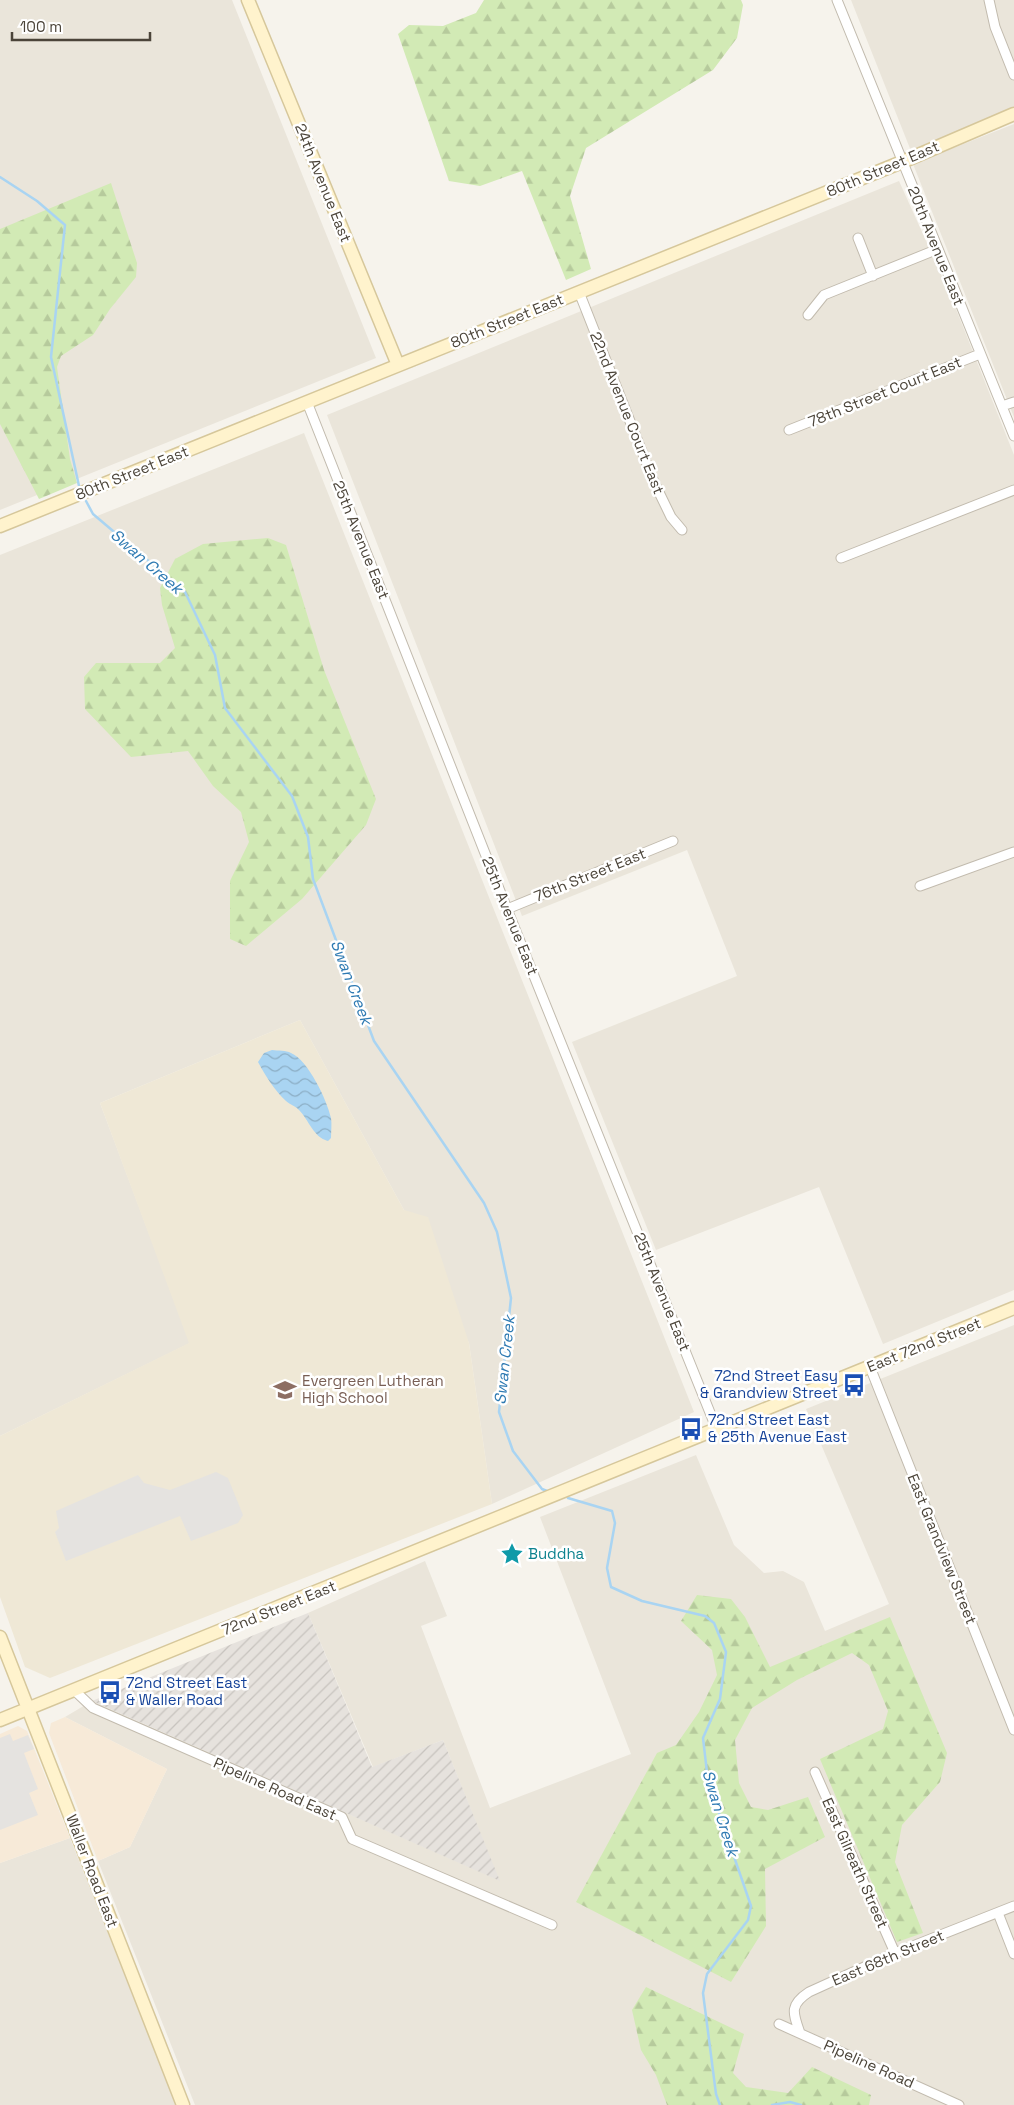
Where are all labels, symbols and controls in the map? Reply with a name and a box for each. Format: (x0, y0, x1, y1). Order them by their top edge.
scale bar (12, 10, 150, 42)
text: 100 m (20, 17, 62, 36)
street label: 24th Avenue East (291, 121, 356, 245)
street label: 80th Street East (824, 136, 942, 201)
street label: 20th Avenue East (904, 183, 969, 308)
street label: 80th Street East (448, 289, 566, 352)
street label: 22nd Avenue Court East (586, 329, 669, 497)
street label: 78th Street Court East (805, 352, 964, 431)
street label: 80th Street East (73, 441, 191, 504)
street label: 25th Avenue East (329, 478, 394, 602)
water label: Swan Creek (106, 524, 189, 600)
street label: 76th Street East (531, 843, 649, 906)
street label: 25th Avenue East (478, 854, 543, 978)
water label: Swan Creek (326, 937, 378, 1030)
street label: 25th Avenue East (630, 1230, 695, 1354)
water label: Swan Creek (489, 1312, 520, 1405)
street label: East 72nd Street (864, 1313, 984, 1376)
place label: 72nd Street Easy & Grandview Street (700, 1366, 838, 1402)
place label: Evergreen Lutheran High School (302, 1371, 444, 1407)
bus stop icon: 72nd Street Easy & Grandview Street (841, 1372, 867, 1398)
school or university icon: Evergreen Lutheran High School (272, 1377, 298, 1403)
place label: 72nd Street East & 25th Avenue East (708, 1410, 847, 1446)
bus stop icon: 72nd Street East & 25th Avenue East (678, 1416, 704, 1442)
street label: East Grandview Street (904, 1471, 981, 1627)
place icon: Buddha (499, 1541, 525, 1567)
place label: Buddha (528, 1544, 585, 1563)
street label: 72nd Street East (219, 1576, 339, 1639)
place label: 72nd Street East & Waller Road (126, 1673, 248, 1709)
bus stop icon: 72nd Street East & Waller Road (97, 1679, 123, 1705)
street label: Pipeline Road East (211, 1753, 340, 1824)
water label: Swan Creek (697, 1767, 744, 1861)
street label: East Gilreath Street (818, 1795, 893, 1931)
street label: Waller Road East (62, 1812, 123, 1930)
street label: East 68th Street (829, 1925, 947, 1990)
street label: Pipeline Road (821, 2035, 918, 2092)

